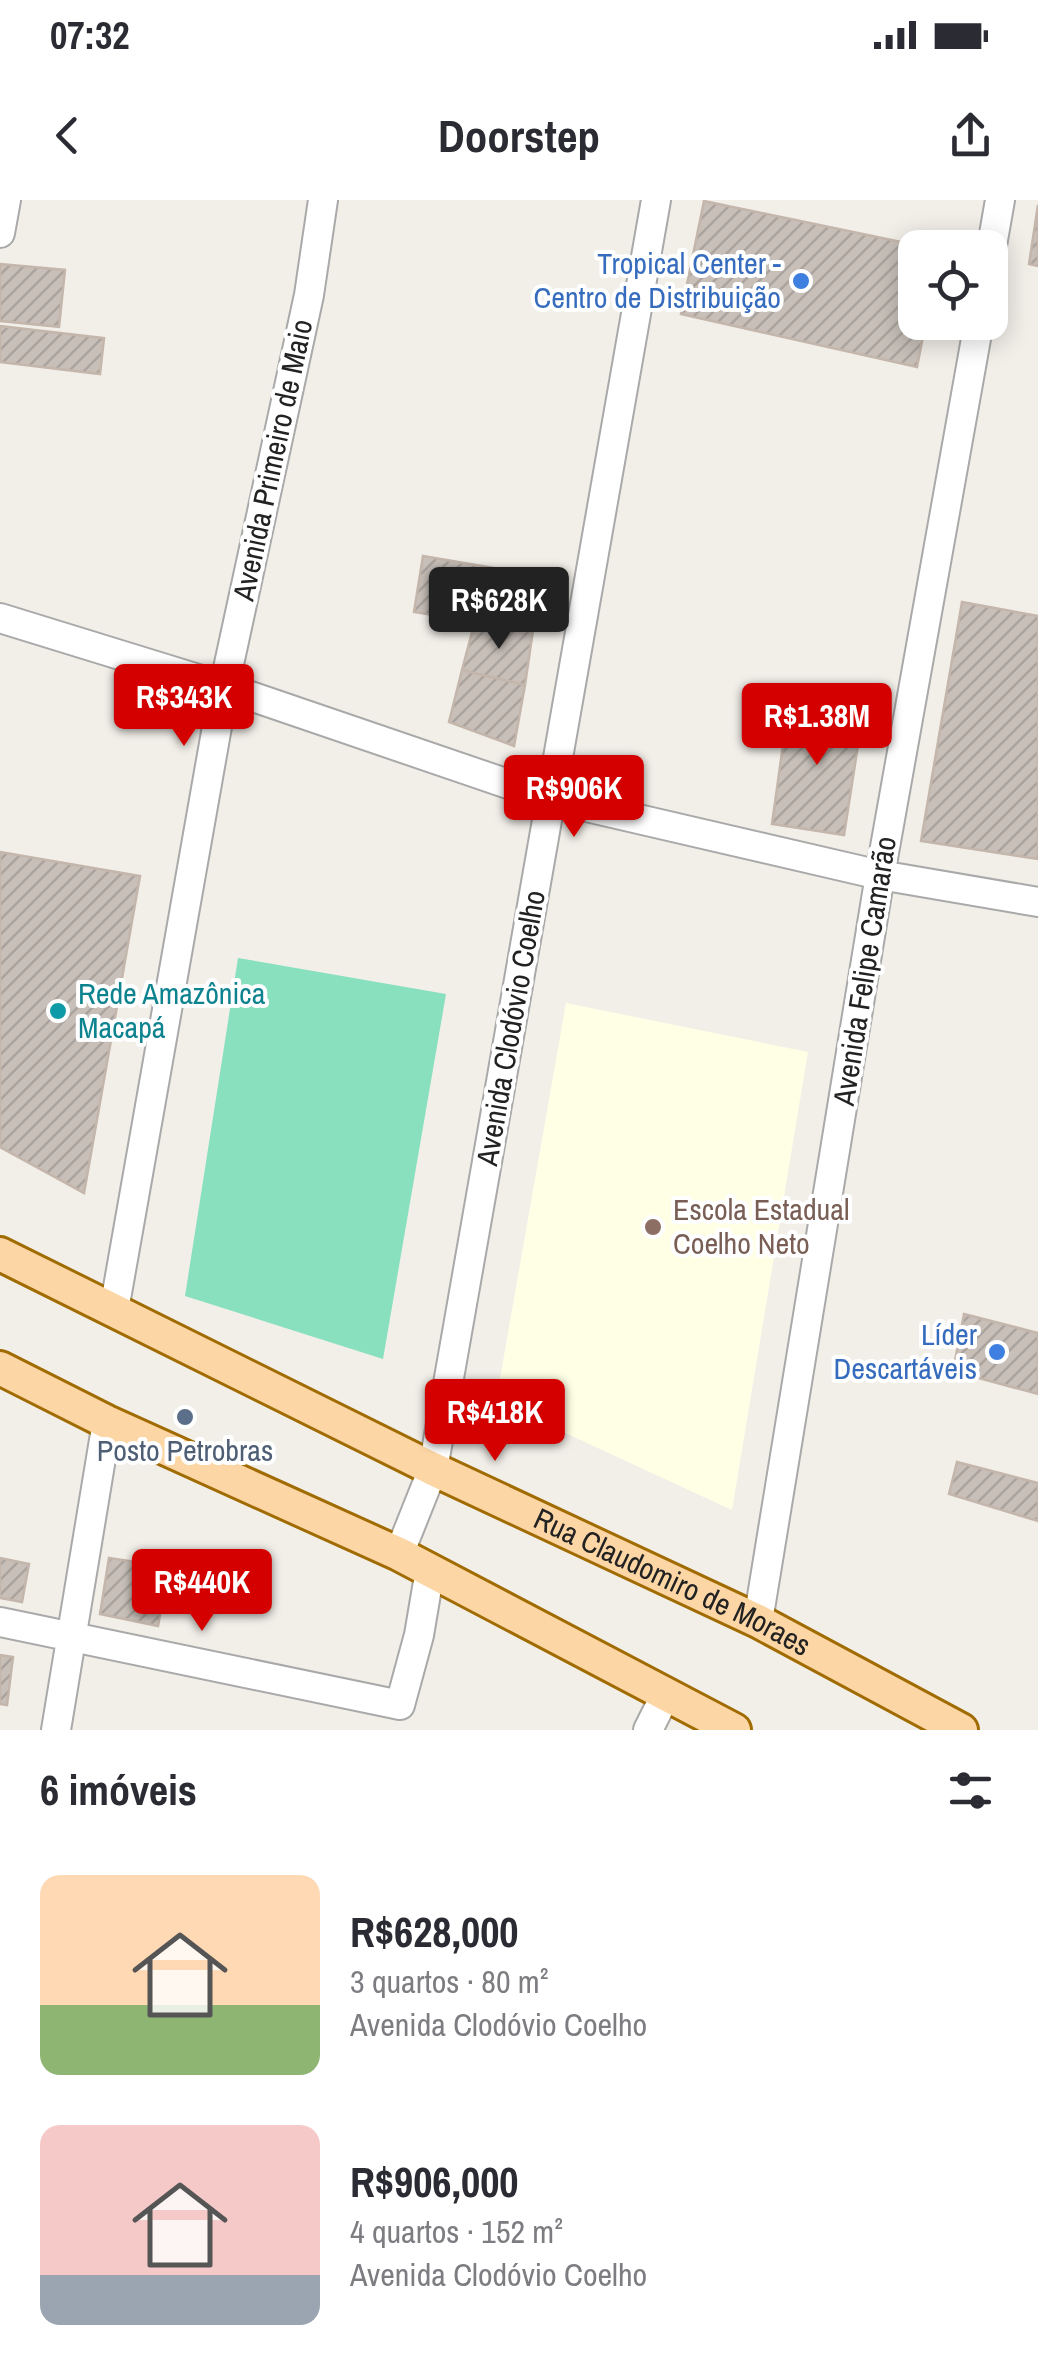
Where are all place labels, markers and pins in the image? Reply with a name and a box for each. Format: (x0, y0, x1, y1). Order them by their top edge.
place label: Tropical Center - Centro de Distribuição (534, 243, 781, 317)
marker: Tropical Center - Centro de Distribuição (790, 270, 812, 292)
pin: R$628K (418, 567, 580, 652)
pin: R$343K (103, 664, 265, 749)
pin: R$1.38M (725, 683, 909, 768)
pin: R$906K (493, 755, 655, 840)
place label: Rede Amazônica Macapá (78, 973, 266, 1047)
marker: Rede Amazônica Macapá (47, 1000, 69, 1022)
place label: Escola Estadual Coelho Neto (673, 1189, 849, 1263)
marker: Escola Estadual Coelho Neto (642, 1216, 664, 1238)
place label: Líder Descartáveis (833, 1314, 978, 1388)
marker: Líder Descartáveis (986, 1341, 1008, 1363)
pin: R$418K (414, 1379, 576, 1464)
marker: Posto Petrobras (174, 1406, 196, 1428)
place label: Posto Petrobras (97, 1430, 273, 1470)
pin: R$440K (121, 1549, 283, 1634)

